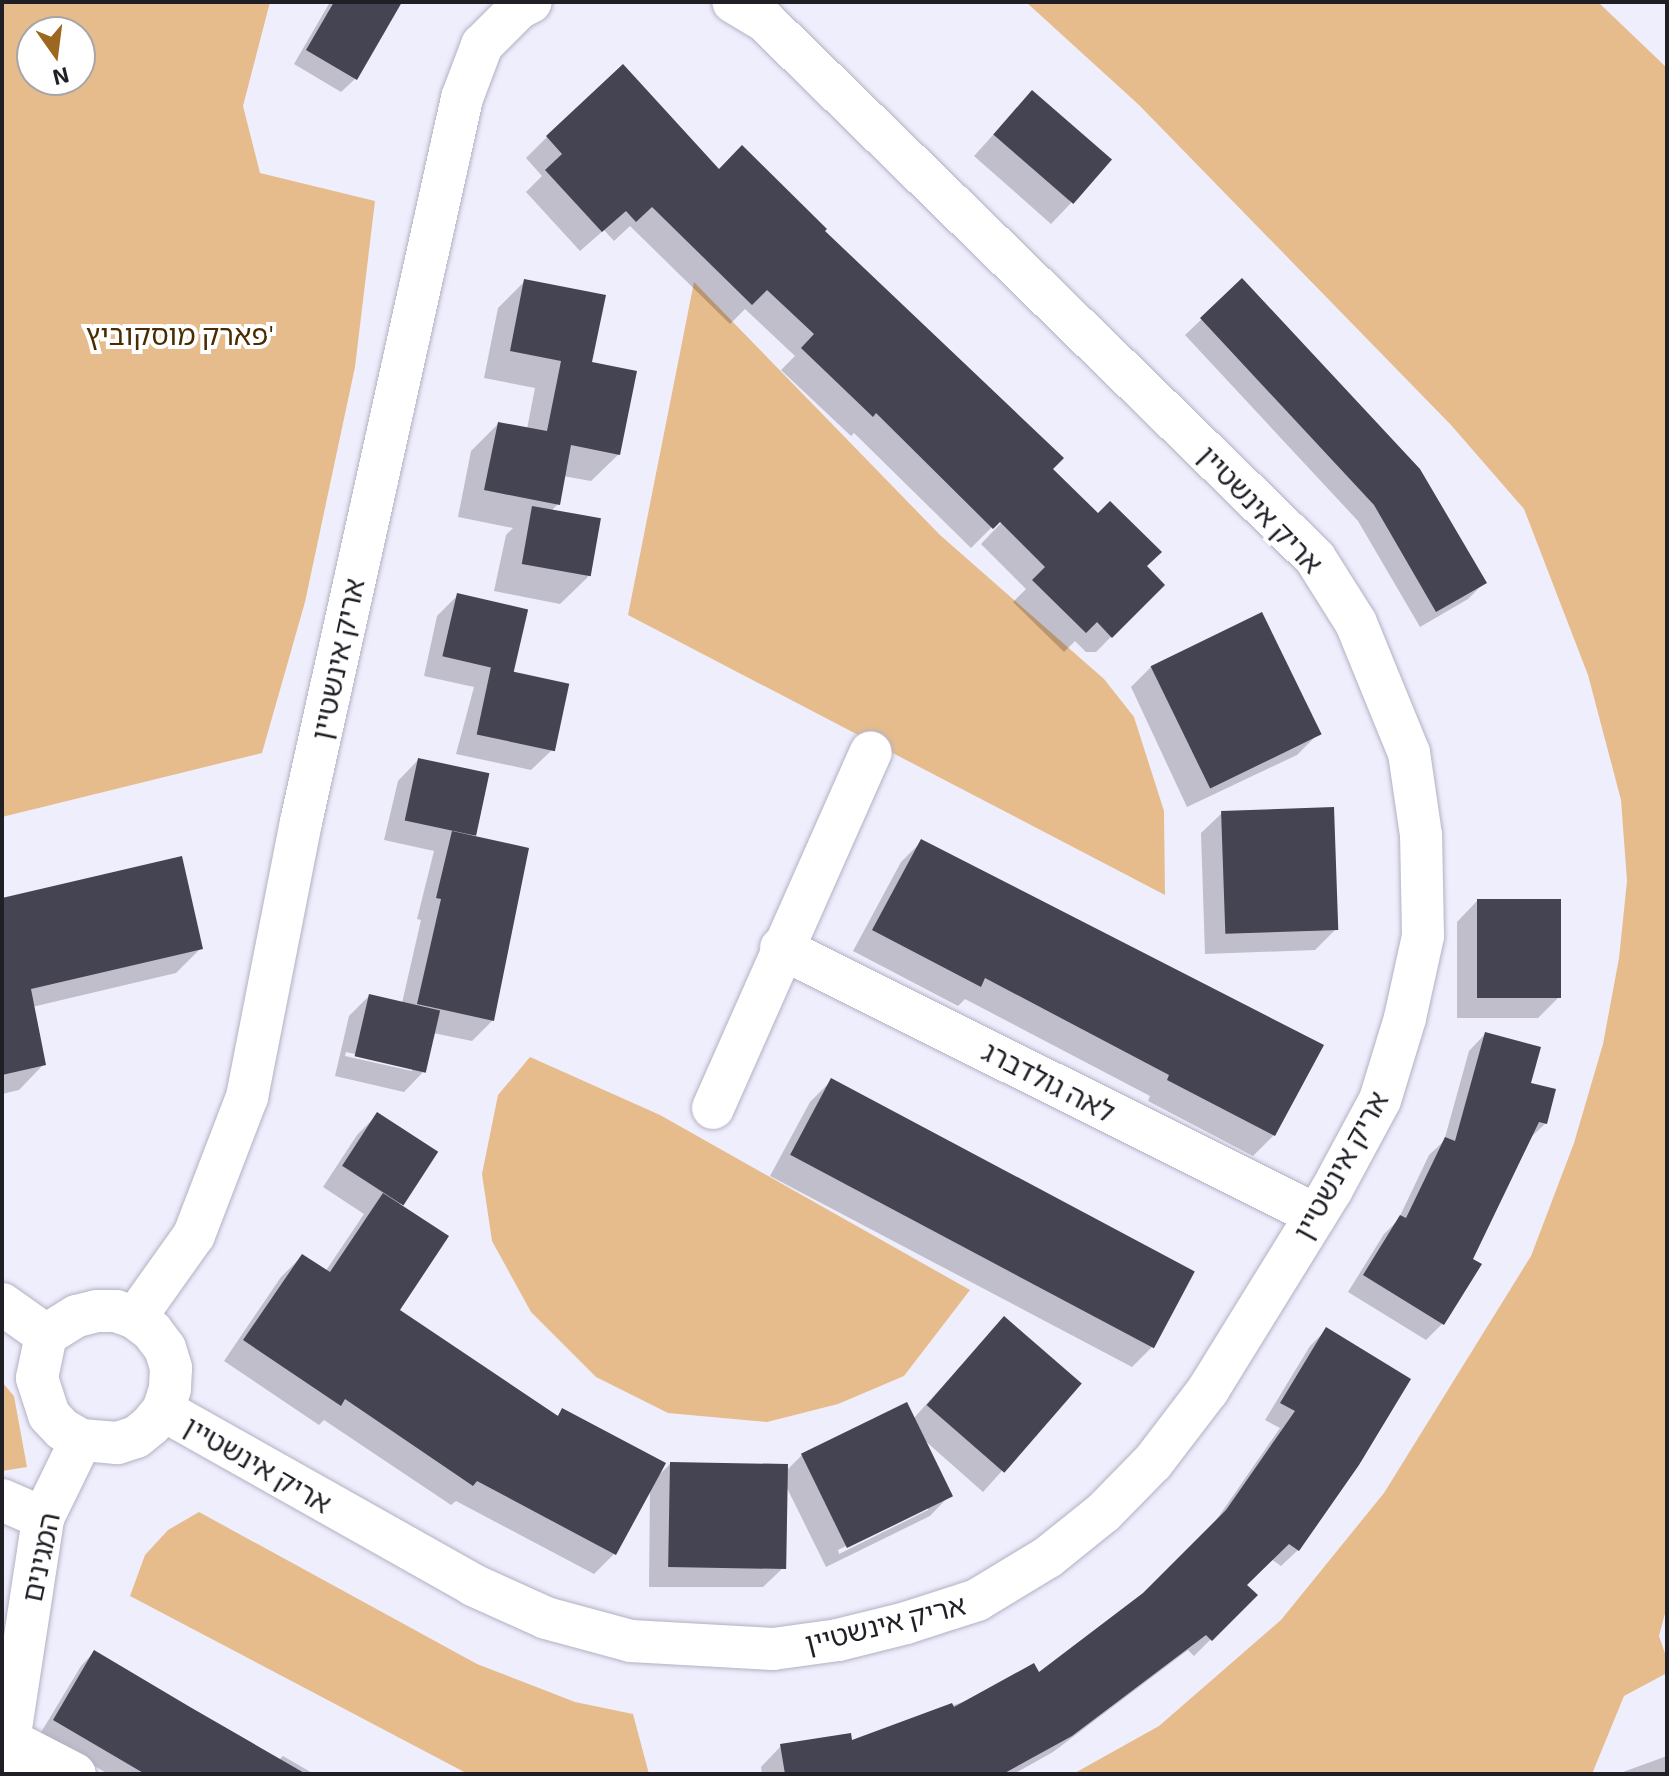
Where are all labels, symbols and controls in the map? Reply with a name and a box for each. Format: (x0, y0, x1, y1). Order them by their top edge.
north arrow (16, 16, 96, 96)
text: N (50, 63, 72, 92)
park label: פארק מוסקוביץ' (86, 317, 274, 351)
street label: אריק אינשטיין (1192, 438, 1330, 580)
street label: אריק אינשטיין (303, 575, 371, 743)
street label: לאה גולדברג (977, 1033, 1121, 1129)
street label: אריק אינשטיין (1285, 1085, 1395, 1245)
street label: אריק אינשטיין (178, 1408, 338, 1520)
street label: המגינים (14, 1509, 66, 1605)
street label: אריק אינשטיין (801, 1587, 969, 1659)

